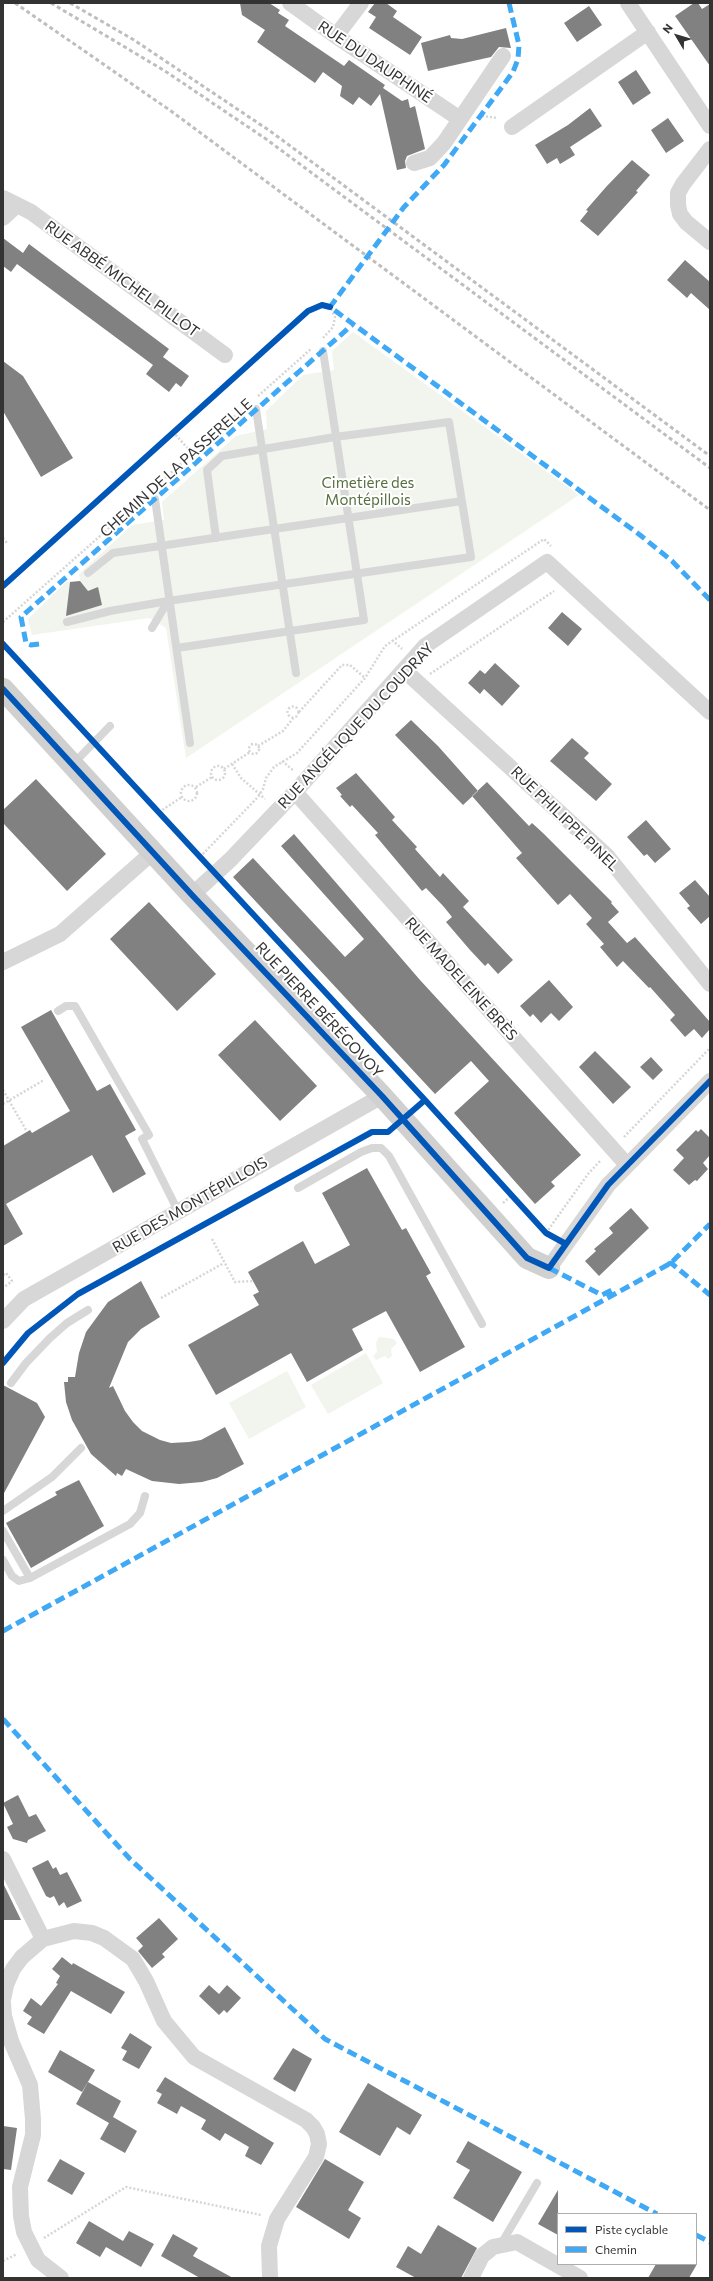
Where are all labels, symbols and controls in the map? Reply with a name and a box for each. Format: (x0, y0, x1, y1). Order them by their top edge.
north arrow (657, 16, 697, 56)
street label: RUE DU DAUPHINÉ (314, 17, 436, 107)
text: N (659, 21, 675, 36)
street label: RUE ABBÉ MICHEL PILLOT (41, 217, 203, 341)
street label: CHEMIN DE LA PASSERELLE (96, 395, 256, 541)
park label: Cimetière des Montépillois (322, 474, 414, 509)
street label: RUE ANGÉLIQUE DU COUDRAY (274, 639, 438, 813)
street label: RUE PHILIPPE PINEL (507, 763, 623, 875)
street label: RUE MADELEINE BRÈS (401, 914, 521, 1044)
street label: RUE PIERRE BÉRÉGOVOY (251, 938, 387, 1082)
street label: RUE DES MONTÉPILLOIS (109, 1153, 271, 1257)
legend (557, 2213, 697, 2265)
text: Piste cyclable (595, 2222, 668, 2236)
text: Chemin (595, 2242, 637, 2256)

